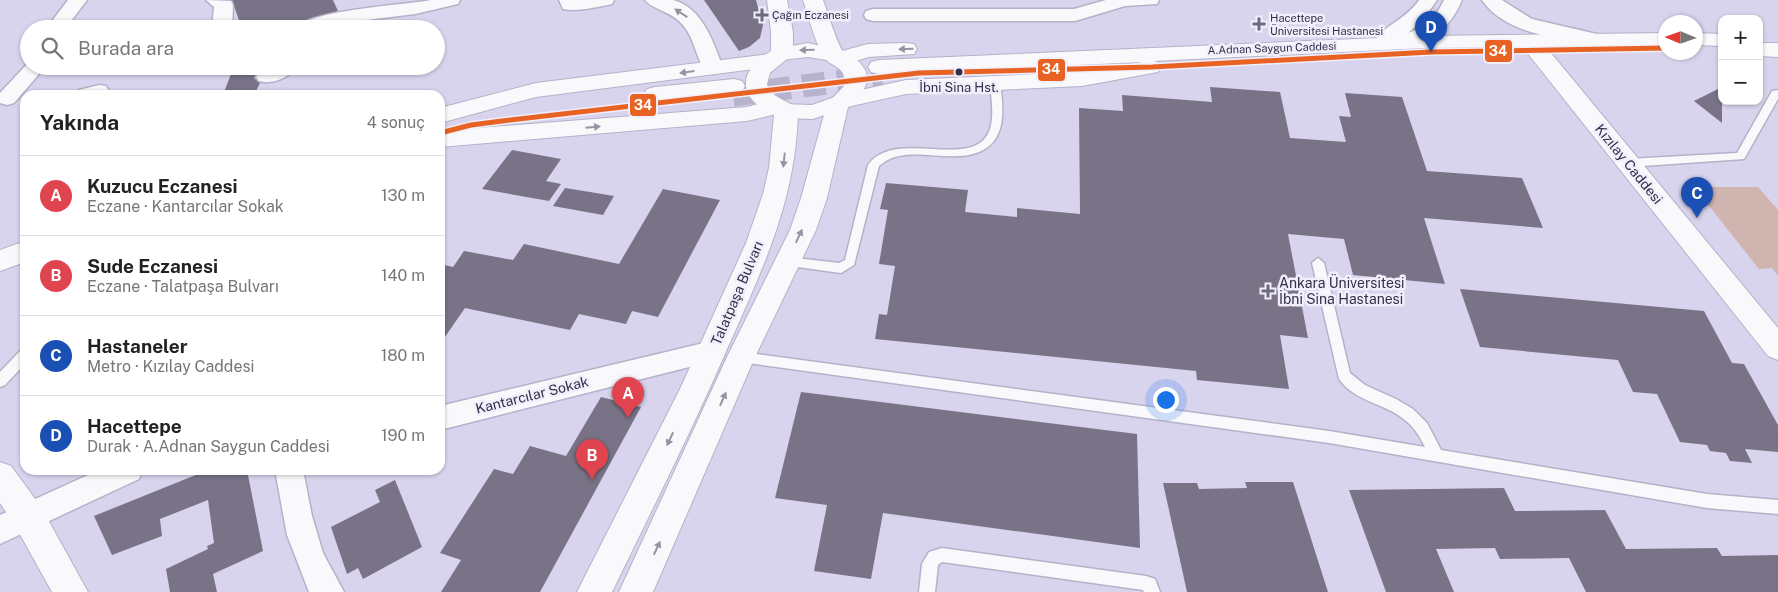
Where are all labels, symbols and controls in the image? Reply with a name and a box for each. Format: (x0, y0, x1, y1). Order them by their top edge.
one-way arrow (674, 8, 688, 18)
marker: Çağın Eczanesi (756, 9, 768, 21)
place label: Çağın Eczanesi (772, 9, 849, 22)
pin: D (1415, 11, 1447, 52)
place label: Hacettepe Üniversitesi Hastanesi (1270, 12, 1383, 37)
north arrow (1658, 15, 1703, 60)
map controls (1718, 15, 1763, 105)
button: + (1718, 15, 1763, 60)
marker: Hacettepe Üniversitesi Hastanesi (1252, 17, 1266, 31)
search box (20, 20, 445, 75)
icon: search (38, 34, 66, 62)
text: Burada ara (78, 37, 174, 59)
line badge: 34 (1484, 39, 1513, 63)
street label: A.Adnan Saygun Caddesi (1208, 40, 1336, 56)
text: 34 (1489, 43, 1507, 59)
one-way arrow (898, 45, 914, 53)
one-way arrow (799, 47, 815, 55)
line badge: 34 (1037, 58, 1066, 82)
button: − (1718, 60, 1763, 105)
text: 34 (1042, 61, 1060, 77)
marker: İbni Sina Hst. (954, 67, 964, 77)
one-way arrow (679, 68, 695, 76)
place label: İbni Sina Hst. (919, 80, 999, 95)
line badge: 34 (629, 93, 657, 117)
text: 34 (634, 97, 652, 113)
text: Yakında (40, 110, 119, 135)
text: 4 sonuç (367, 113, 425, 132)
street label: Kızılay Caddesi (1592, 121, 1666, 207)
one-way arrow (586, 122, 602, 130)
one-way arrow (780, 152, 788, 168)
text: Kuzucu Eczanesi (87, 175, 238, 197)
pin: C (1681, 177, 1713, 218)
text: A (50, 186, 62, 205)
text: 130 m (381, 186, 425, 205)
text: Eczane · Kantarcılar Sokak (87, 197, 284, 216)
one-way arrow (795, 229, 803, 244)
street label: Talatpaşa Bulvarı (708, 239, 766, 347)
text: Sude Eczanesi (87, 255, 218, 277)
text: B (51, 266, 61, 285)
text: 140 m (381, 266, 425, 285)
place label: Ankara Üniversitesi İbni Sina Hastanesi (1279, 273, 1404, 307)
text: Eczane · Talatpaşa Bulvarı (87, 277, 279, 296)
marker: Ankara Üniversitesi İbni Sina Hastanesi (1261, 284, 1275, 298)
text: Hastaneler (87, 335, 188, 357)
text: C (50, 346, 62, 365)
text: 180 m (381, 346, 425, 365)
text: Metro · Kızılay Caddesi (87, 357, 254, 376)
street label: Kantarcılar Sokak (474, 373, 590, 417)
pin: A (612, 377, 644, 418)
your location (1153, 387, 1179, 413)
one-way arrow (719, 392, 727, 406)
text: Hacettepe (87, 415, 182, 437)
text: D (50, 426, 62, 445)
text: 190 m (381, 426, 425, 445)
one-way arrow (666, 432, 674, 446)
text: Durak · A.Adnan Saygun Caddesi (87, 437, 330, 456)
pin: B (576, 439, 608, 480)
one-way arrow (653, 541, 661, 555)

